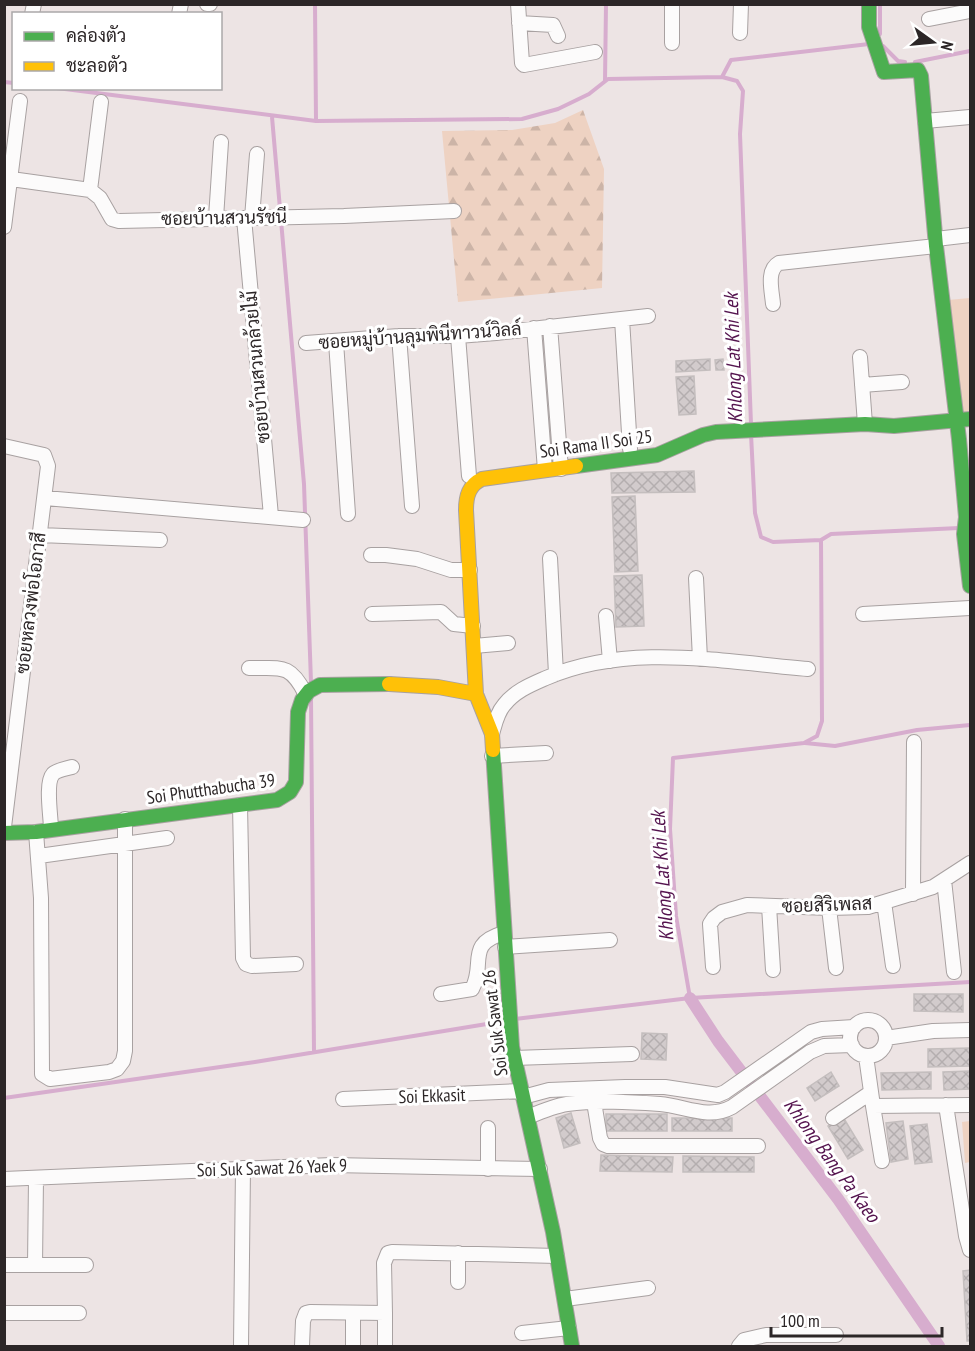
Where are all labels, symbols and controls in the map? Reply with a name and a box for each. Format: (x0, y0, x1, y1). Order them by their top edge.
legend (12, 12, 222, 90)
north arrow (903, 12, 963, 72)
text: คล่องตัว (66, 24, 126, 47)
text: N (937, 39, 958, 53)
text: ชะลอตัว (66, 54, 128, 77)
street label: ซอยบ้านสวนรัชนี (161, 204, 287, 230)
street label: ซอยบ้านสวนกล้วยไม้ (237, 289, 275, 444)
water label: Khlong Lat Khi Lek (718, 290, 748, 423)
street label: ซอยหมู่บ้านลุมพินีทาวน์วิลล์ (318, 316, 522, 356)
street label: Soi Rama II Soi 25 (538, 424, 654, 463)
street label: ซอยหลวงพ่อโอภาสี (9, 531, 51, 675)
street label: Soi Phutthabucha 39 (145, 768, 277, 809)
water label: Khlong Lat Khi Lek (644, 808, 680, 942)
street label: ซอยสิริเพลส (781, 891, 873, 918)
street label: Soi Suk Sawat 26 (477, 969, 512, 1077)
street label: Soi Ekkasit (398, 1083, 466, 1108)
water label: Khlong Bang Pa Kaeo (778, 1093, 887, 1228)
street label: Soi Suk Sawat 26 Yaek 9 (196, 1153, 348, 1182)
scale bar (771, 1300, 942, 1338)
text: 100 m (780, 1309, 820, 1332)

